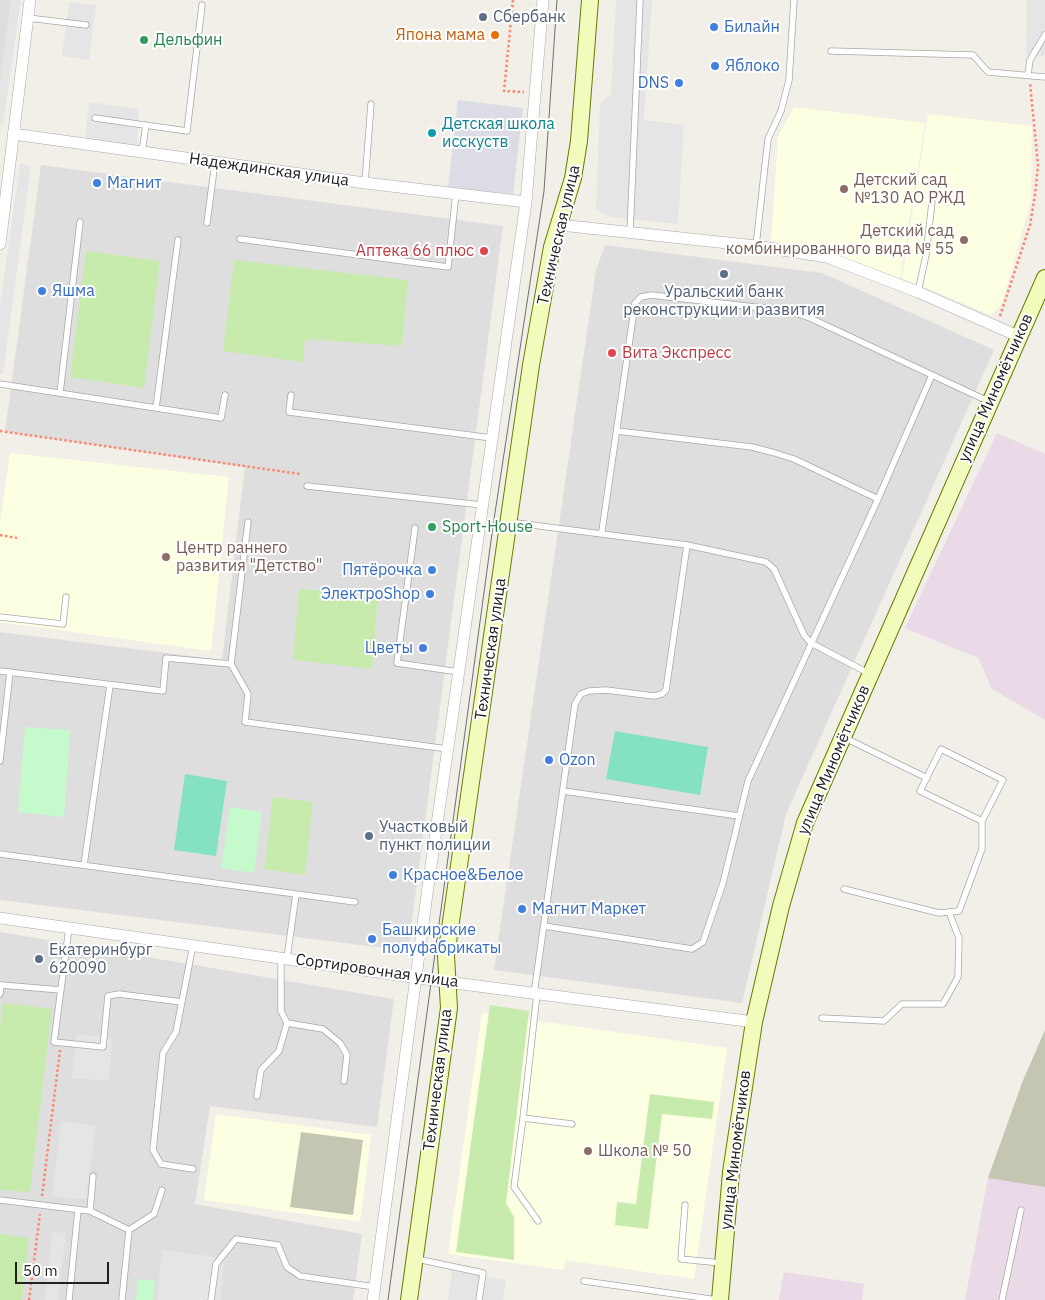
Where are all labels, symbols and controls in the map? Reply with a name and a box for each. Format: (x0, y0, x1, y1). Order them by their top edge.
place label: Сбербанк (493, 7, 566, 27)
marker: Сбербанк (477, 11, 489, 23)
place label: Билайн (724, 17, 780, 37)
marker: Билайн (708, 21, 720, 33)
place label: Япона мама (396, 25, 485, 45)
marker: Япона мама (489, 29, 501, 41)
place label: Дельфин (154, 30, 223, 50)
marker: Дельфин (138, 34, 150, 46)
place label: Яблоко (725, 56, 780, 76)
marker: Яблоко (709, 60, 721, 72)
place label: DNS (638, 73, 669, 93)
marker: DNS (673, 77, 685, 89)
place label: Детская школа исскуств (442, 114, 555, 152)
marker: Детская школа исскуств (426, 127, 438, 139)
street label: Надеждинская улица (188, 149, 350, 191)
street label: Техническая улица (534, 163, 584, 307)
place label: Детский сад №130 АО РЖД (854, 170, 965, 208)
place label: Магнит (107, 173, 162, 193)
marker: Магнит (91, 177, 103, 189)
marker: Детский сад №130 АО РЖД (838, 183, 850, 195)
place label: Детский сад комбинированного вида № 55 (726, 221, 954, 259)
marker: Детский сад комбинированного вида № 55 (958, 234, 970, 246)
place label: Аптека 66 плюс (356, 241, 474, 261)
marker: Аптека 66 плюс (478, 245, 490, 257)
marker: Уральский банк реконструкции и развития (718, 268, 730, 280)
place label: Яшма (52, 281, 95, 301)
place label: Уральский банк реконструкции и развития (623, 282, 825, 320)
marker: Яшма (36, 285, 48, 297)
street label: улица Миномётчиков (955, 311, 1037, 465)
place label: Вита Экспресс (622, 343, 731, 363)
marker: Вита Экспресс (606, 347, 618, 359)
place label: Sport-House (442, 517, 533, 537)
marker: Sport-House (426, 521, 438, 533)
place label: Центр раннего развития "Детство" (176, 538, 322, 576)
marker: Центр раннего развития "Детство" (160, 551, 172, 563)
place label: Пятёрочка (342, 560, 422, 580)
marker: Пятёрочка (426, 564, 438, 576)
street label: Техническая улица (472, 577, 510, 721)
place label: ЭлектроShop (321, 584, 420, 604)
marker: ЭлектроShop (424, 588, 436, 600)
place label: Цветы (365, 638, 413, 658)
marker: Цветы (417, 642, 429, 654)
street label: улица Миномётчиков (794, 682, 874, 838)
place label: Ozon (559, 750, 596, 770)
marker: Ozon (543, 754, 555, 766)
place label: Участковый пункт полиции (379, 817, 491, 855)
marker: Участковый пункт полиции (363, 830, 375, 842)
place label: Красное&Белое (403, 865, 523, 885)
marker: Красное&Белое (387, 869, 399, 881)
place label: Магнит Маркет (532, 899, 646, 919)
marker: Магнит Маркет (516, 903, 528, 915)
place label: Башкирские полуфабрикаты (382, 920, 501, 958)
marker: Башкирские полуфабрикаты (366, 933, 378, 945)
place label: Екатеринбург 620090 (49, 940, 153, 978)
street label: Сортировочная улица (294, 950, 460, 992)
marker: Екатеринбург 620090 (33, 953, 45, 965)
street label: Техническая улица (420, 1008, 456, 1152)
street label: улица Миномётчиков (717, 1069, 755, 1231)
place label: Школа № 50 (598, 1141, 692, 1161)
marker: Школа № 50 (582, 1145, 594, 1157)
scale bar (18, 1252, 111, 1284)
text: 50 m (23, 1261, 58, 1280)

